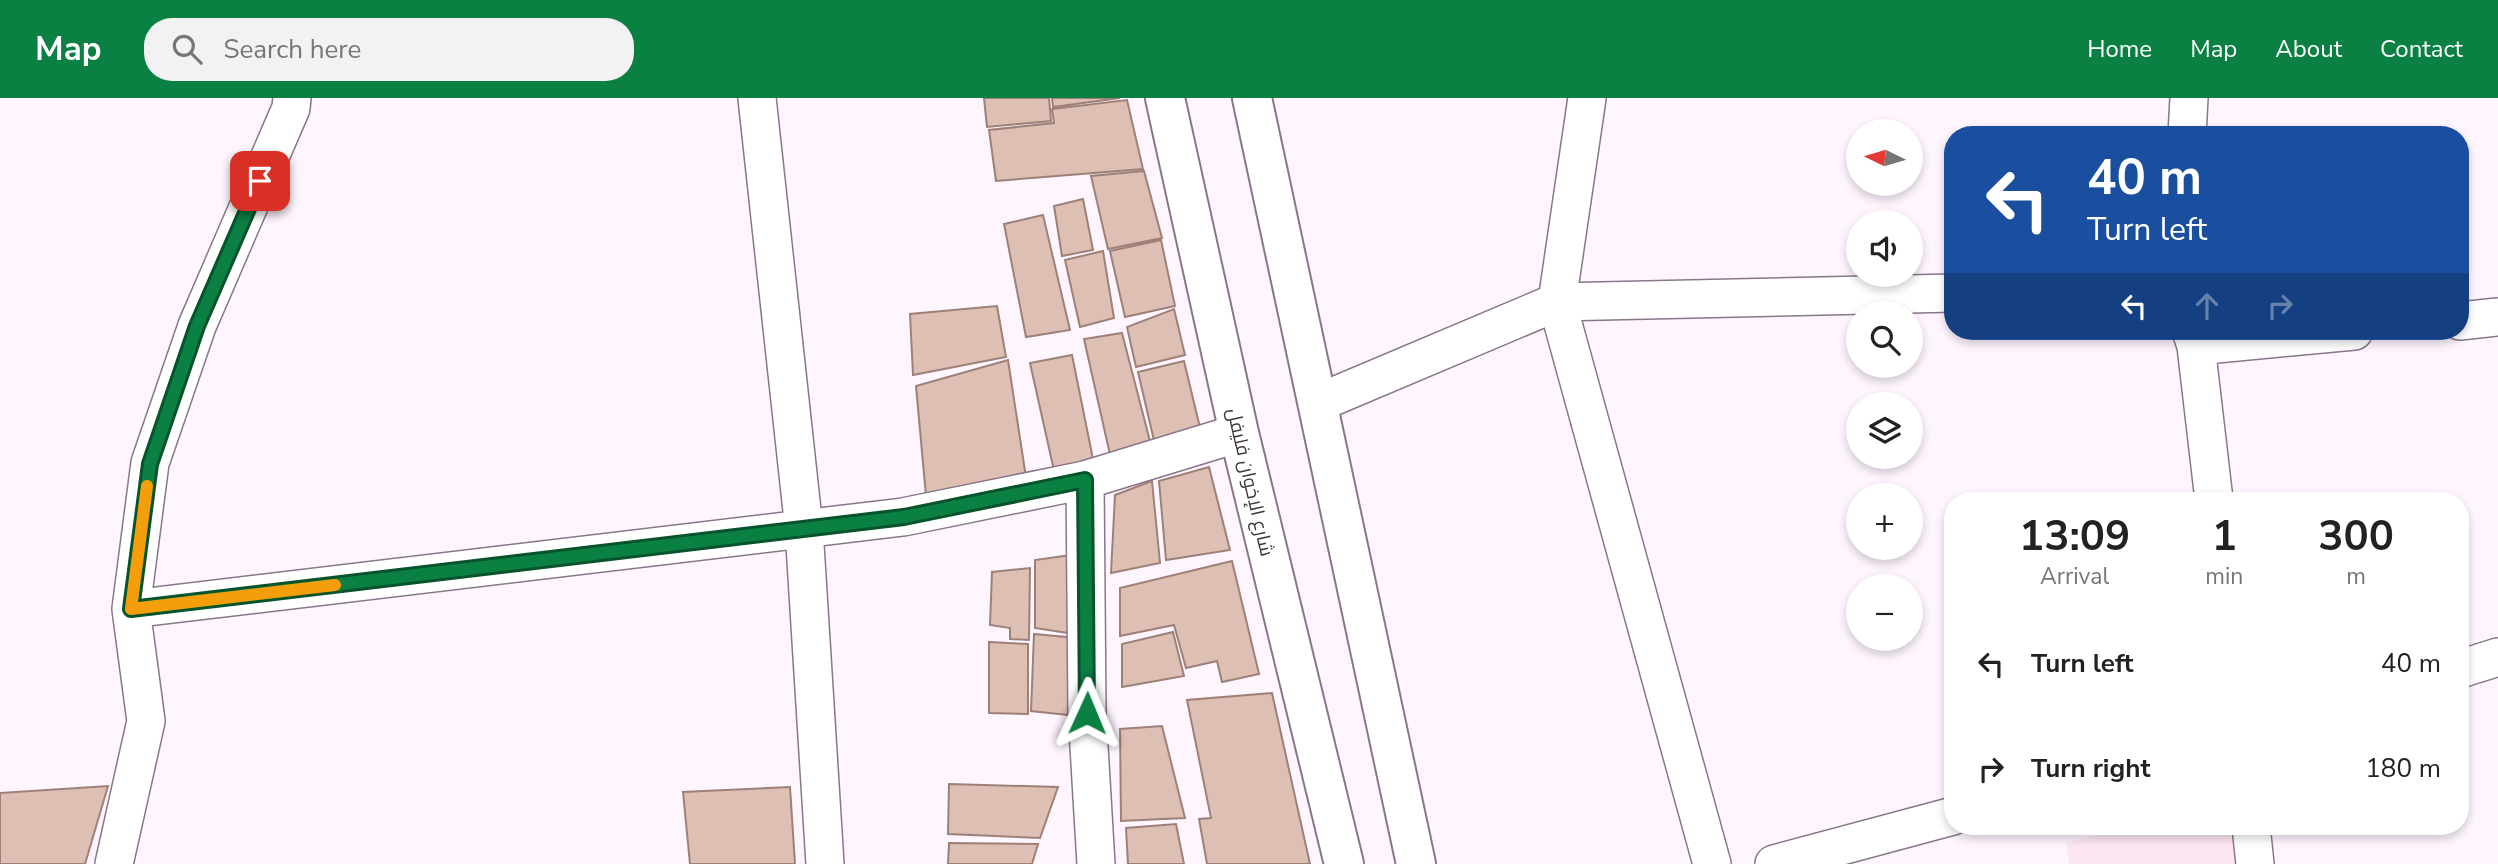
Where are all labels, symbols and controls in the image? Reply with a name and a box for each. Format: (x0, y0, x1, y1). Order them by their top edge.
search box (144, 18, 634, 81)
text: Map (35, 27, 102, 72)
icon: search (168, 30, 206, 68)
text: Search here (224, 32, 361, 67)
text: Home (2087, 33, 2152, 65)
text: Map (2190, 33, 2237, 65)
text: About (2275, 33, 2342, 65)
text: Contact (2380, 33, 2463, 65)
north arrow (1846, 119, 1923, 196)
map controls (1846, 119, 1923, 651)
text: 40 m (2087, 144, 2202, 211)
pin (230, 151, 290, 211)
icon: left (1972, 154, 2063, 245)
icon: arrive (241, 162, 279, 200)
text: Turn left (2087, 208, 2207, 251)
button: sound (1846, 210, 1923, 287)
icon: left (2115, 287, 2153, 325)
icon: ahead (2188, 287, 2226, 325)
icon: right (2261, 287, 2299, 325)
button: search (1846, 301, 1923, 378)
button: layers (1846, 392, 1923, 469)
street label: شارع الإخوان فليفل (1220, 405, 1280, 559)
button: + (1846, 483, 1923, 560)
text: 13:09 (2019, 508, 2130, 565)
text: 1 (2212, 508, 2237, 565)
text: 300 (2318, 508, 2394, 565)
text: Arrival (2040, 561, 2109, 592)
text: min (2205, 561, 2243, 592)
text: m (2346, 561, 2366, 592)
button: − (1846, 574, 1923, 651)
icon: left (1972, 645, 2010, 683)
text: Turn left (2031, 646, 2134, 681)
text: 40 m (2381, 646, 2441, 681)
position arrow (1050, 676, 1124, 750)
icon: right (1972, 750, 2010, 788)
text: Turn right (2031, 751, 2150, 786)
text: 180 m (2365, 751, 2441, 786)

